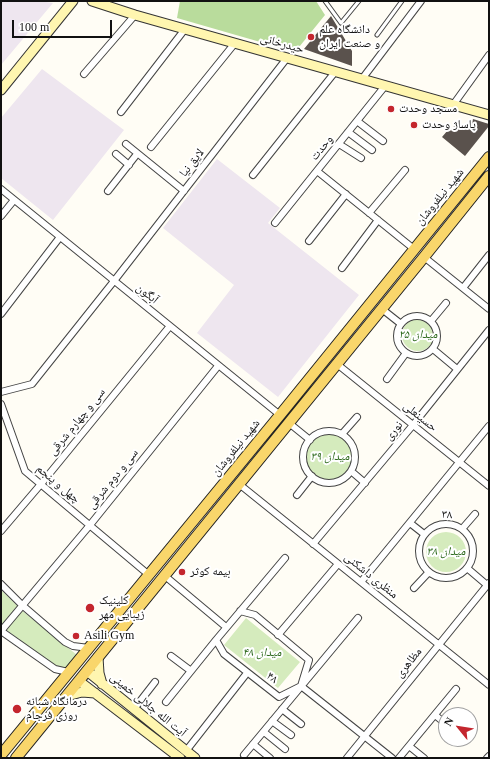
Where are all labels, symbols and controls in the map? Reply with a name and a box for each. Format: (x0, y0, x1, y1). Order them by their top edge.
scale bar (14, 12, 114, 38)
text: 100 m (19, 20, 49, 34)
place label: دانشگاه علم و صنعت ایران (319, 23, 380, 51)
street label: حیدرخانی (259, 31, 305, 57)
marker: دانشگاه علم و صنعت ایران (306, 32, 316, 42)
place label: مسجد وحدت (399, 102, 457, 116)
marker: مسجد وحدت (386, 104, 396, 114)
place label: پاساژ وحدت (422, 118, 476, 132)
marker: پاساژ وحدت (409, 120, 419, 130)
street label: وحدت (308, 133, 336, 163)
street label: لایق نیا (177, 146, 207, 180)
street label: شهید نیلفروشان (413, 166, 467, 228)
street label: آبگون (133, 281, 161, 307)
park label: میدان ۲۵ (398, 328, 438, 342)
street label: سی و چهارم شرقی (45, 385, 109, 459)
street label: حسینعلی (400, 399, 440, 435)
street label: شهید نیلفروشان (209, 417, 263, 479)
street label: نوری (382, 418, 406, 444)
street label: سی و دوم شرقی (84, 446, 142, 512)
park label: میدان ۳۹ (310, 450, 350, 464)
street label: چهل و پنجم (33, 461, 83, 507)
street label: ۳۸ (441, 508, 453, 522)
park label: میدان ۳۸ (426, 545, 466, 559)
street label: منظری داشکنی (341, 550, 401, 602)
place label: بیمه کوثر (190, 565, 231, 579)
marker: بیمه کوثر (177, 567, 187, 577)
place label: کلینیک زیبایی مهر (99, 594, 145, 622)
marker: کلینیک زیبایی مهر (84, 602, 96, 614)
place label: Asili Gym (84, 629, 134, 643)
marker: Asili Gym (71, 631, 81, 641)
street label: مظاهری (393, 645, 425, 681)
park label: میدان ۴۸ (242, 646, 282, 660)
street label: ۴۸ (263, 669, 281, 687)
street label: آيت الله جلالى خمينى (107, 670, 189, 740)
place label: درمانگاه شبانه روزی فرجام (26, 695, 87, 723)
marker: درمانگاه شبانه روزی فرجام (11, 703, 23, 715)
north arrow (438, 707, 478, 747)
text: N (441, 715, 456, 728)

